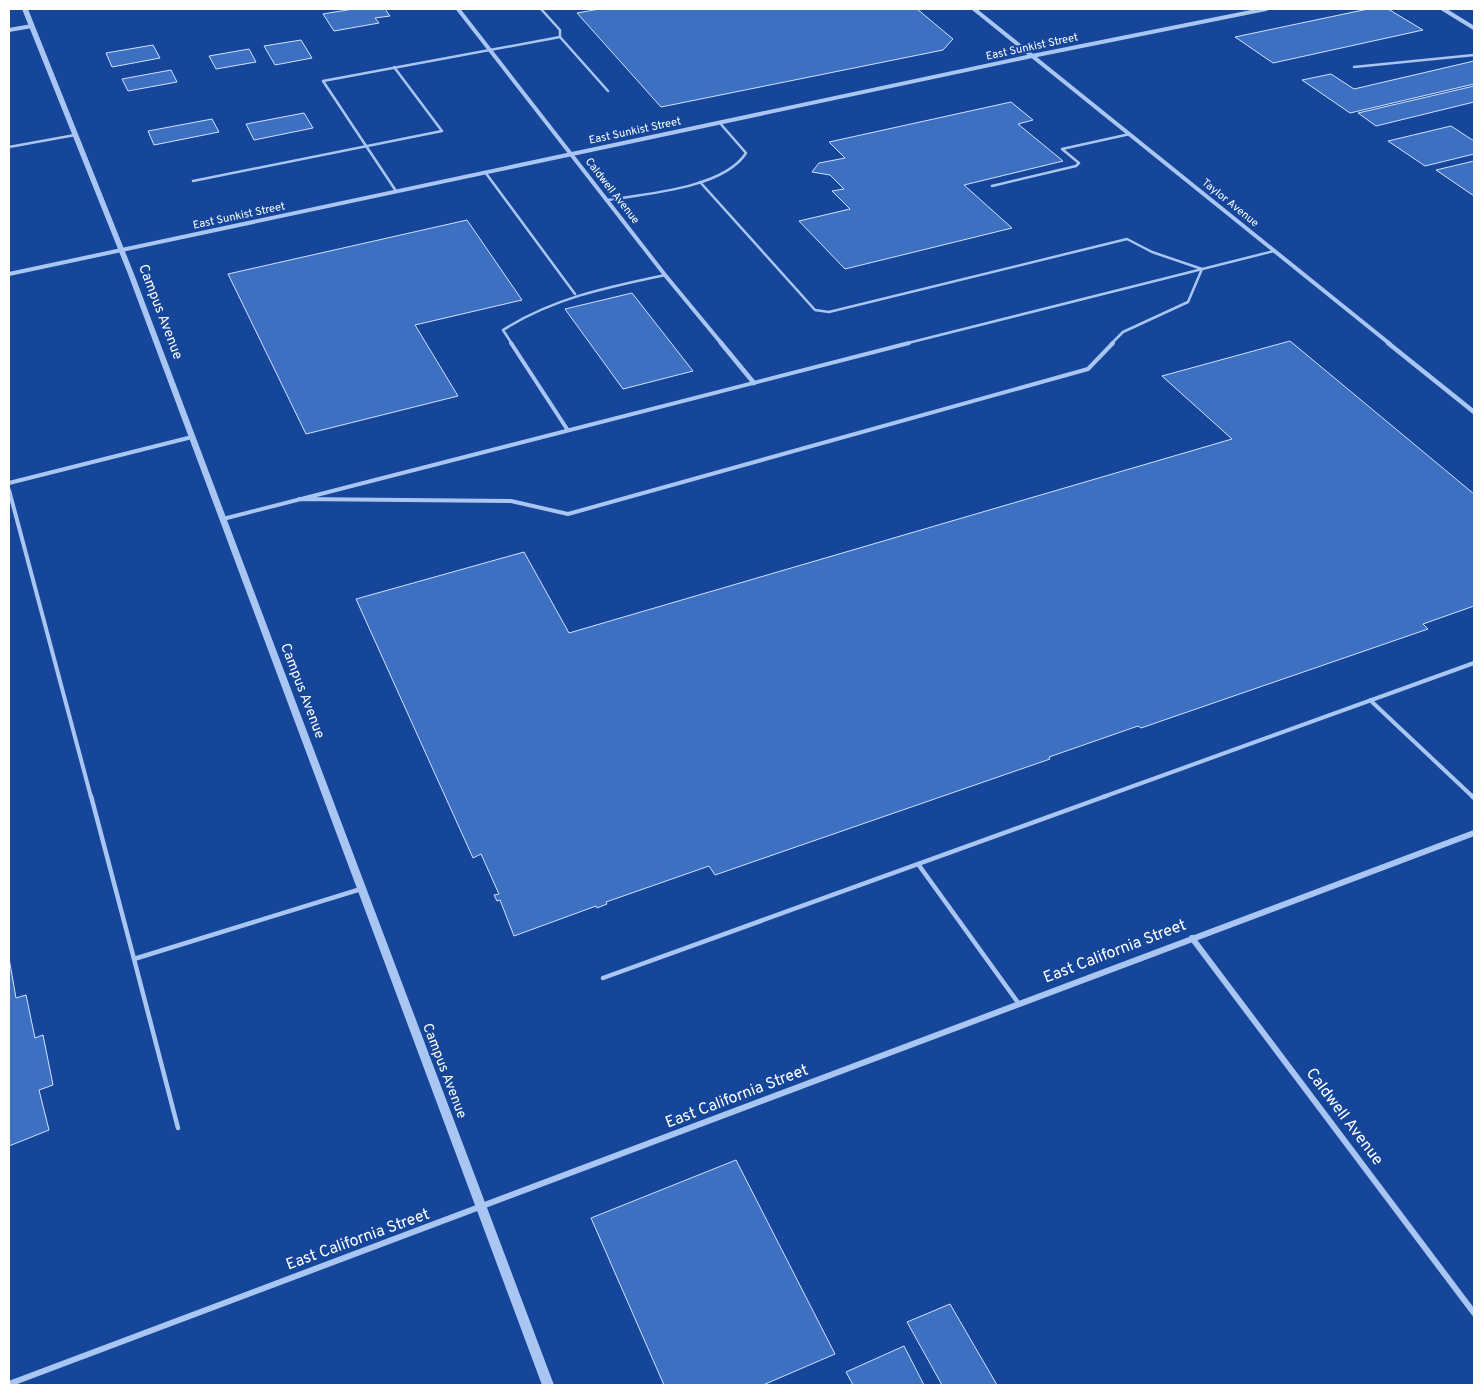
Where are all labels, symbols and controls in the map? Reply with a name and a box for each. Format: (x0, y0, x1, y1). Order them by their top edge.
street label: East Sunkist Street (985, 30, 1079, 64)
street label: East Sunkist Street (588, 114, 682, 148)
street label: Caldwell Avenue (582, 155, 642, 227)
street label: Taylor Avenue (1199, 176, 1261, 230)
street label: East Sunkist Street (192, 199, 286, 233)
street label: Campus Avenue (134, 262, 186, 362)
street label: Campus Avenue (276, 641, 328, 741)
street label: East California Street (1041, 916, 1189, 988)
street label: Campus Avenue (418, 1021, 470, 1121)
street label: East California Street (663, 1061, 811, 1133)
street label: Caldwell Avenue (1301, 1064, 1387, 1170)
street label: East California Street (283, 1205, 433, 1275)

